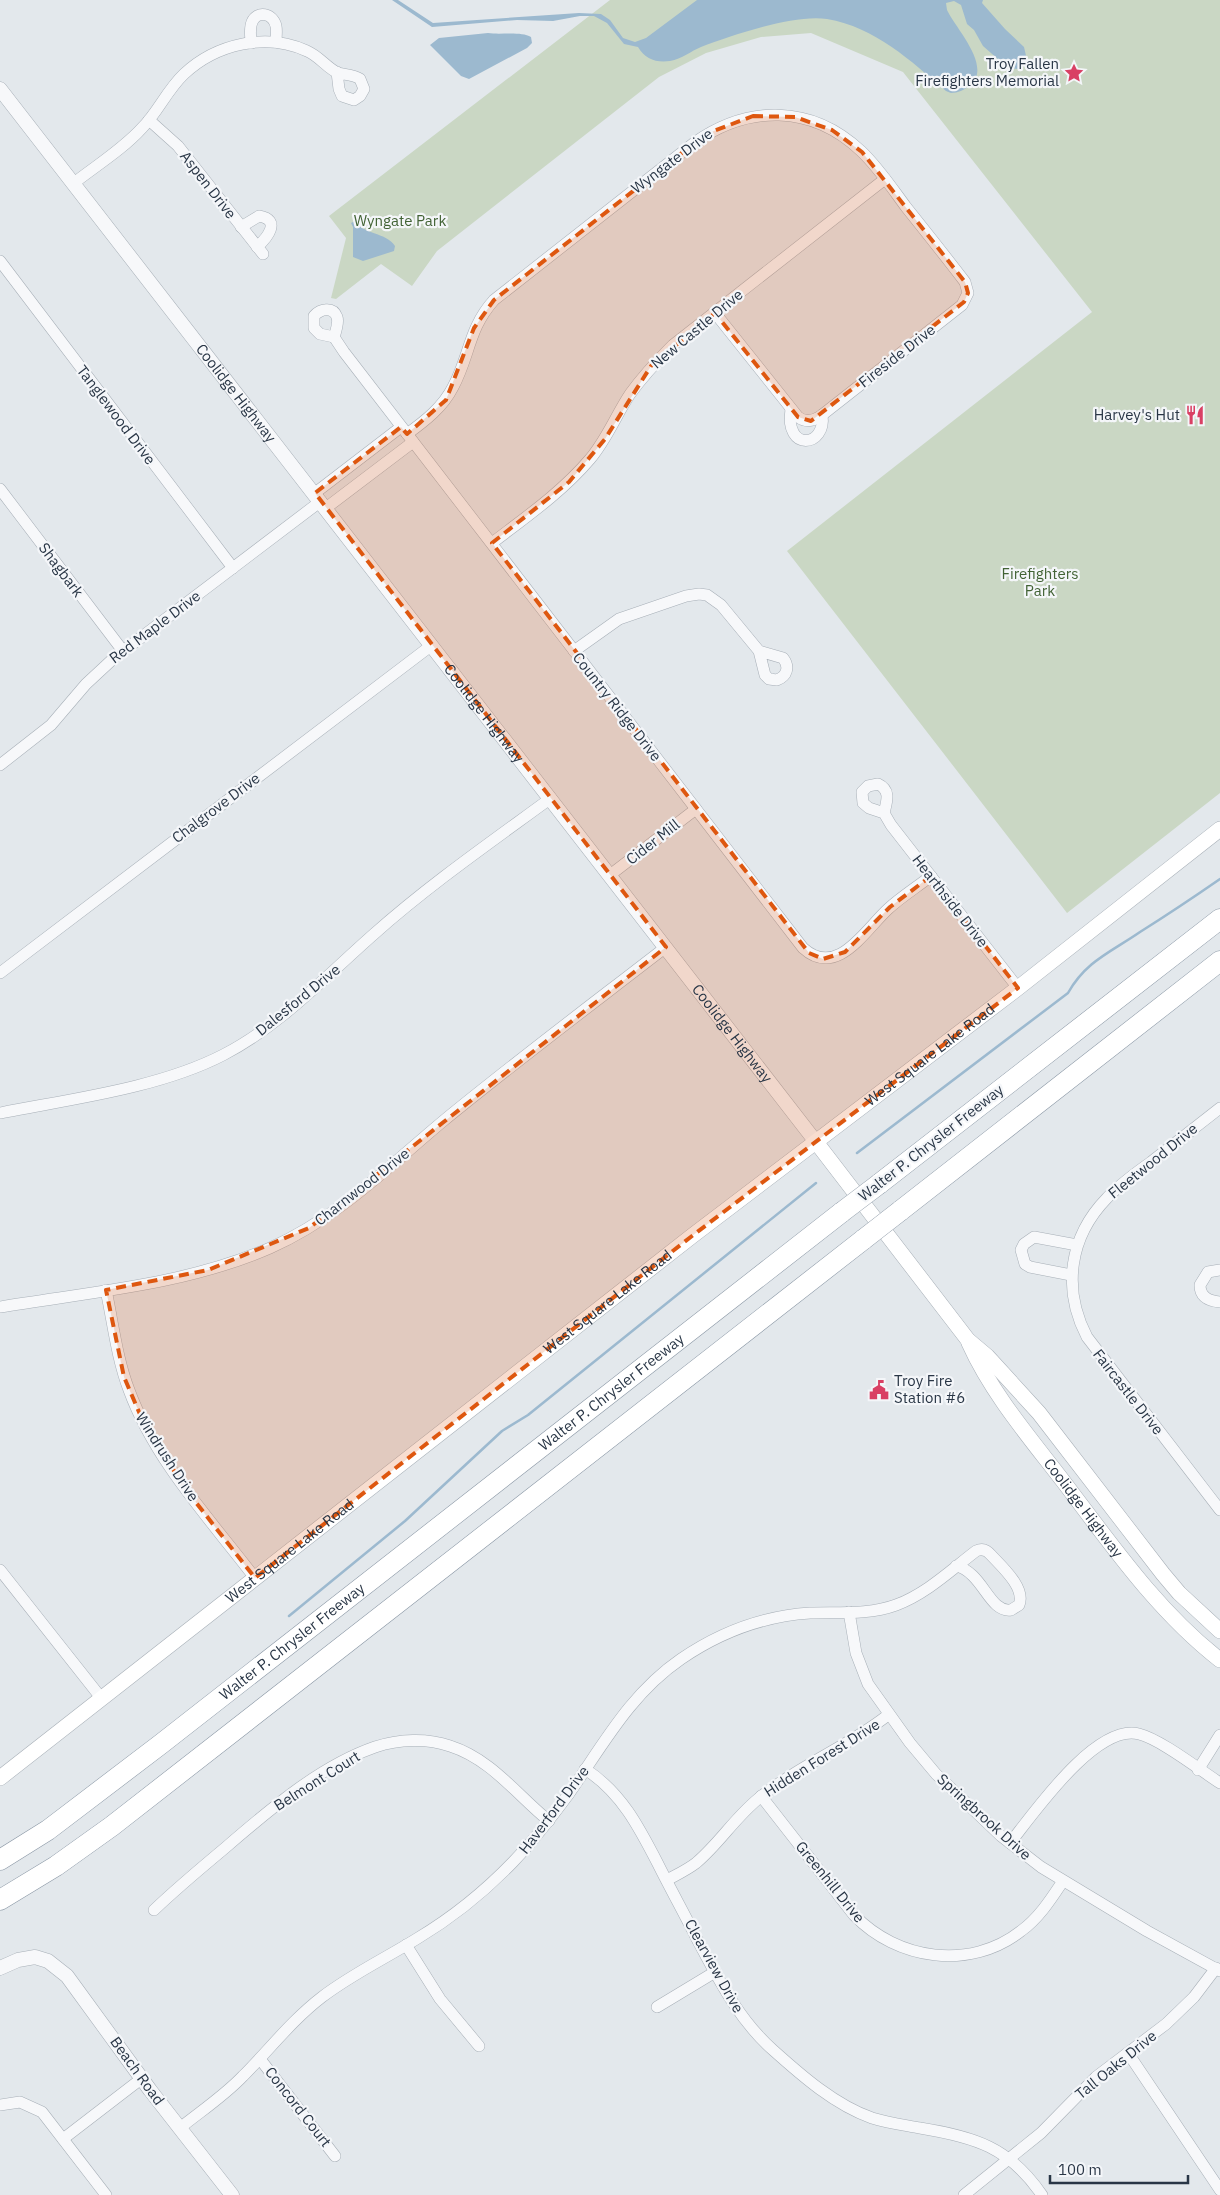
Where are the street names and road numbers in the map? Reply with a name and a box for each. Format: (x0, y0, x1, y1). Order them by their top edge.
street label: Wyngate Drive (627, 124, 716, 197)
street label: Aspen Drive (176, 147, 241, 222)
street label: New Castle Drive (647, 285, 747, 373)
street label: Fireside Drive (855, 320, 939, 391)
street label: Coolidge Highway (192, 340, 281, 447)
street label: Tanglewood Drive (73, 361, 160, 468)
street label: Shagbark (35, 539, 88, 601)
street label: Red Maple Drive (105, 586, 204, 667)
street label: Country Ridge Drive (569, 648, 666, 765)
street label: Coolidge Highway (440, 660, 529, 767)
street label: Chalgrove Drive (168, 768, 264, 847)
street label: Cider Mill (622, 815, 683, 869)
street label: Hearthside Drive (908, 850, 993, 951)
street label: Dalesford Drive (252, 960, 344, 1039)
street label: Coolidge Highway (688, 980, 777, 1087)
street label: West Square Lake Road (861, 999, 998, 1110)
street label: Walter P. Chrysler Freeway (854, 1080, 1008, 1205)
street label: Fleetwood Drive (1104, 1119, 1201, 1202)
street label: Charnwood Drive (310, 1144, 413, 1230)
street label: West Square Lake Road (539, 1245, 676, 1358)
street label: Walter P. Chrysler Freeway (534, 1329, 688, 1455)
street label: Faircastle Drive (1089, 1345, 1168, 1438)
street label: Windrush Drive (132, 1409, 203, 1505)
street label: Coolidge Highway (1040, 1454, 1128, 1561)
street label: West Square Lake Road (221, 1494, 357, 1607)
street label: Walter P. Chrysler Freeway (215, 1578, 369, 1704)
street label: Hidden Forest Drive (760, 1714, 883, 1801)
street label: Belmont Court (270, 1747, 363, 1815)
street label: Haverford Drive (514, 1762, 593, 1857)
street label: Springbrook Drive (933, 1769, 1035, 1864)
street label: Greenhill Drive (792, 1837, 869, 1926)
street label: Clearview Drive (681, 1915, 748, 2016)
street label: Tall Oaks Drive (1071, 2026, 1160, 2103)
street label: Beach Road (106, 2033, 169, 2109)
street label: Concord Court (261, 2063, 336, 2151)

